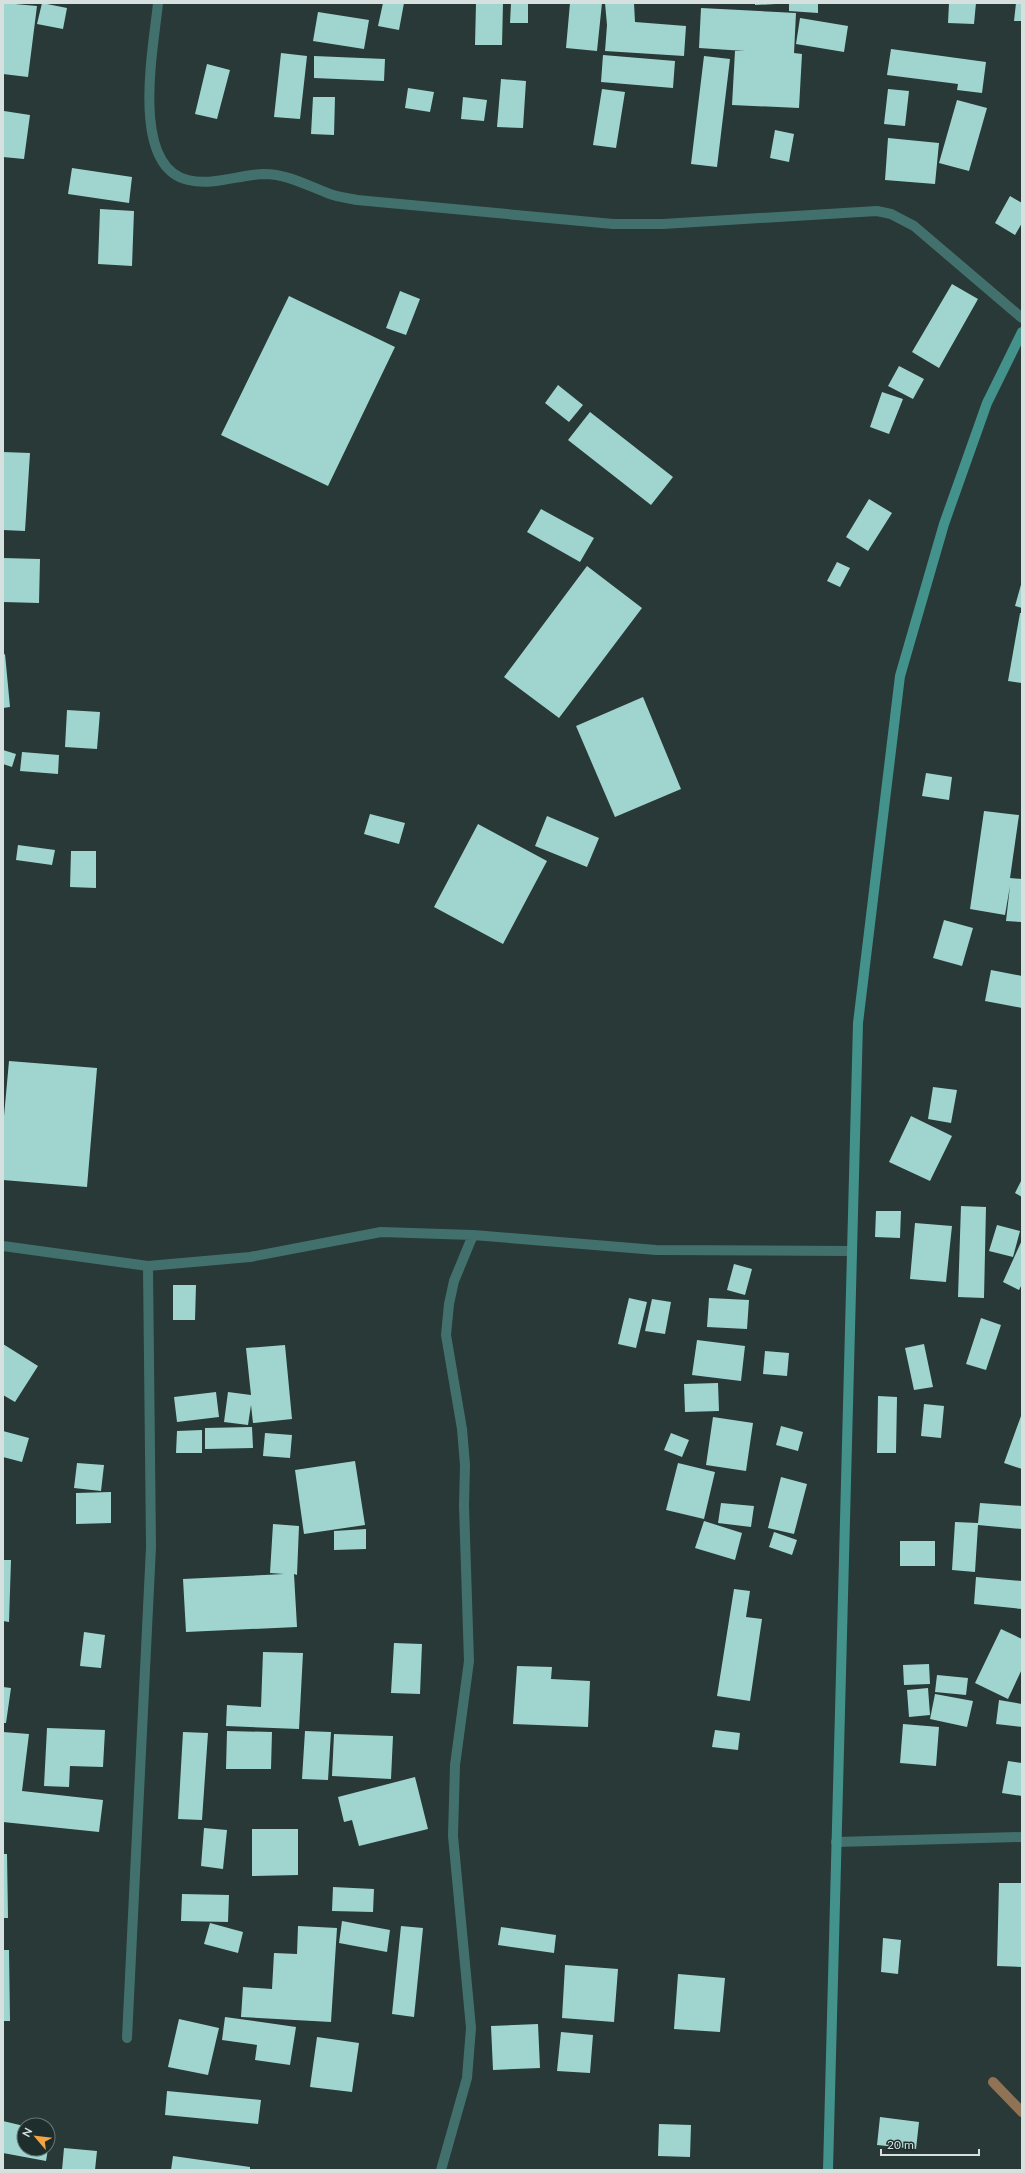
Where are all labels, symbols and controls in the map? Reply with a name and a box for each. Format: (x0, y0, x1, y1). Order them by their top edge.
north arrow (16, 2117, 56, 2157)
text: N (19, 2125, 34, 2139)
scale bar (881, 2131, 979, 2157)
text: 20 m (887, 2137, 914, 2152)

